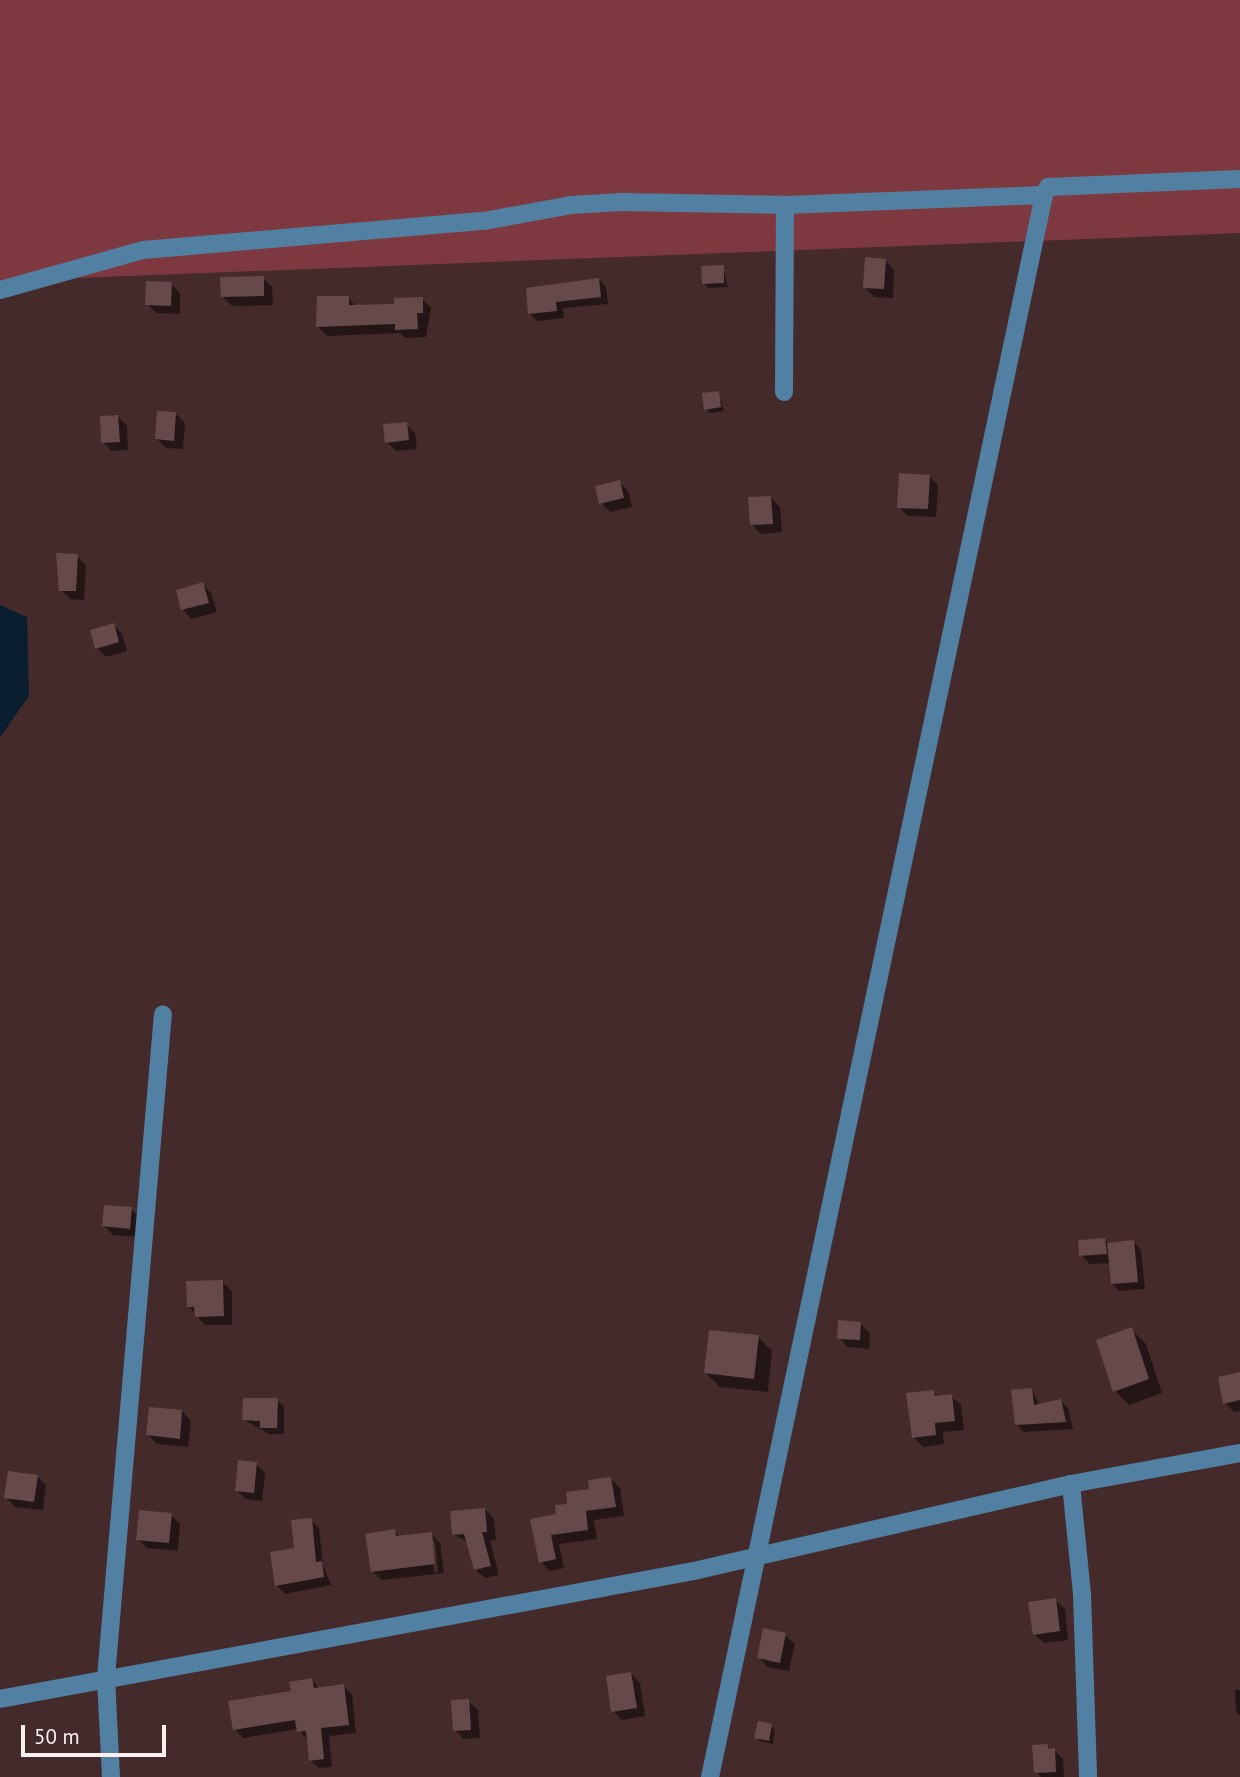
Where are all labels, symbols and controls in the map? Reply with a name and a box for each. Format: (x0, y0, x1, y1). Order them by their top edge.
scale bar (24, 1710, 170, 1754)
text: 50 m (34, 1723, 80, 1750)

